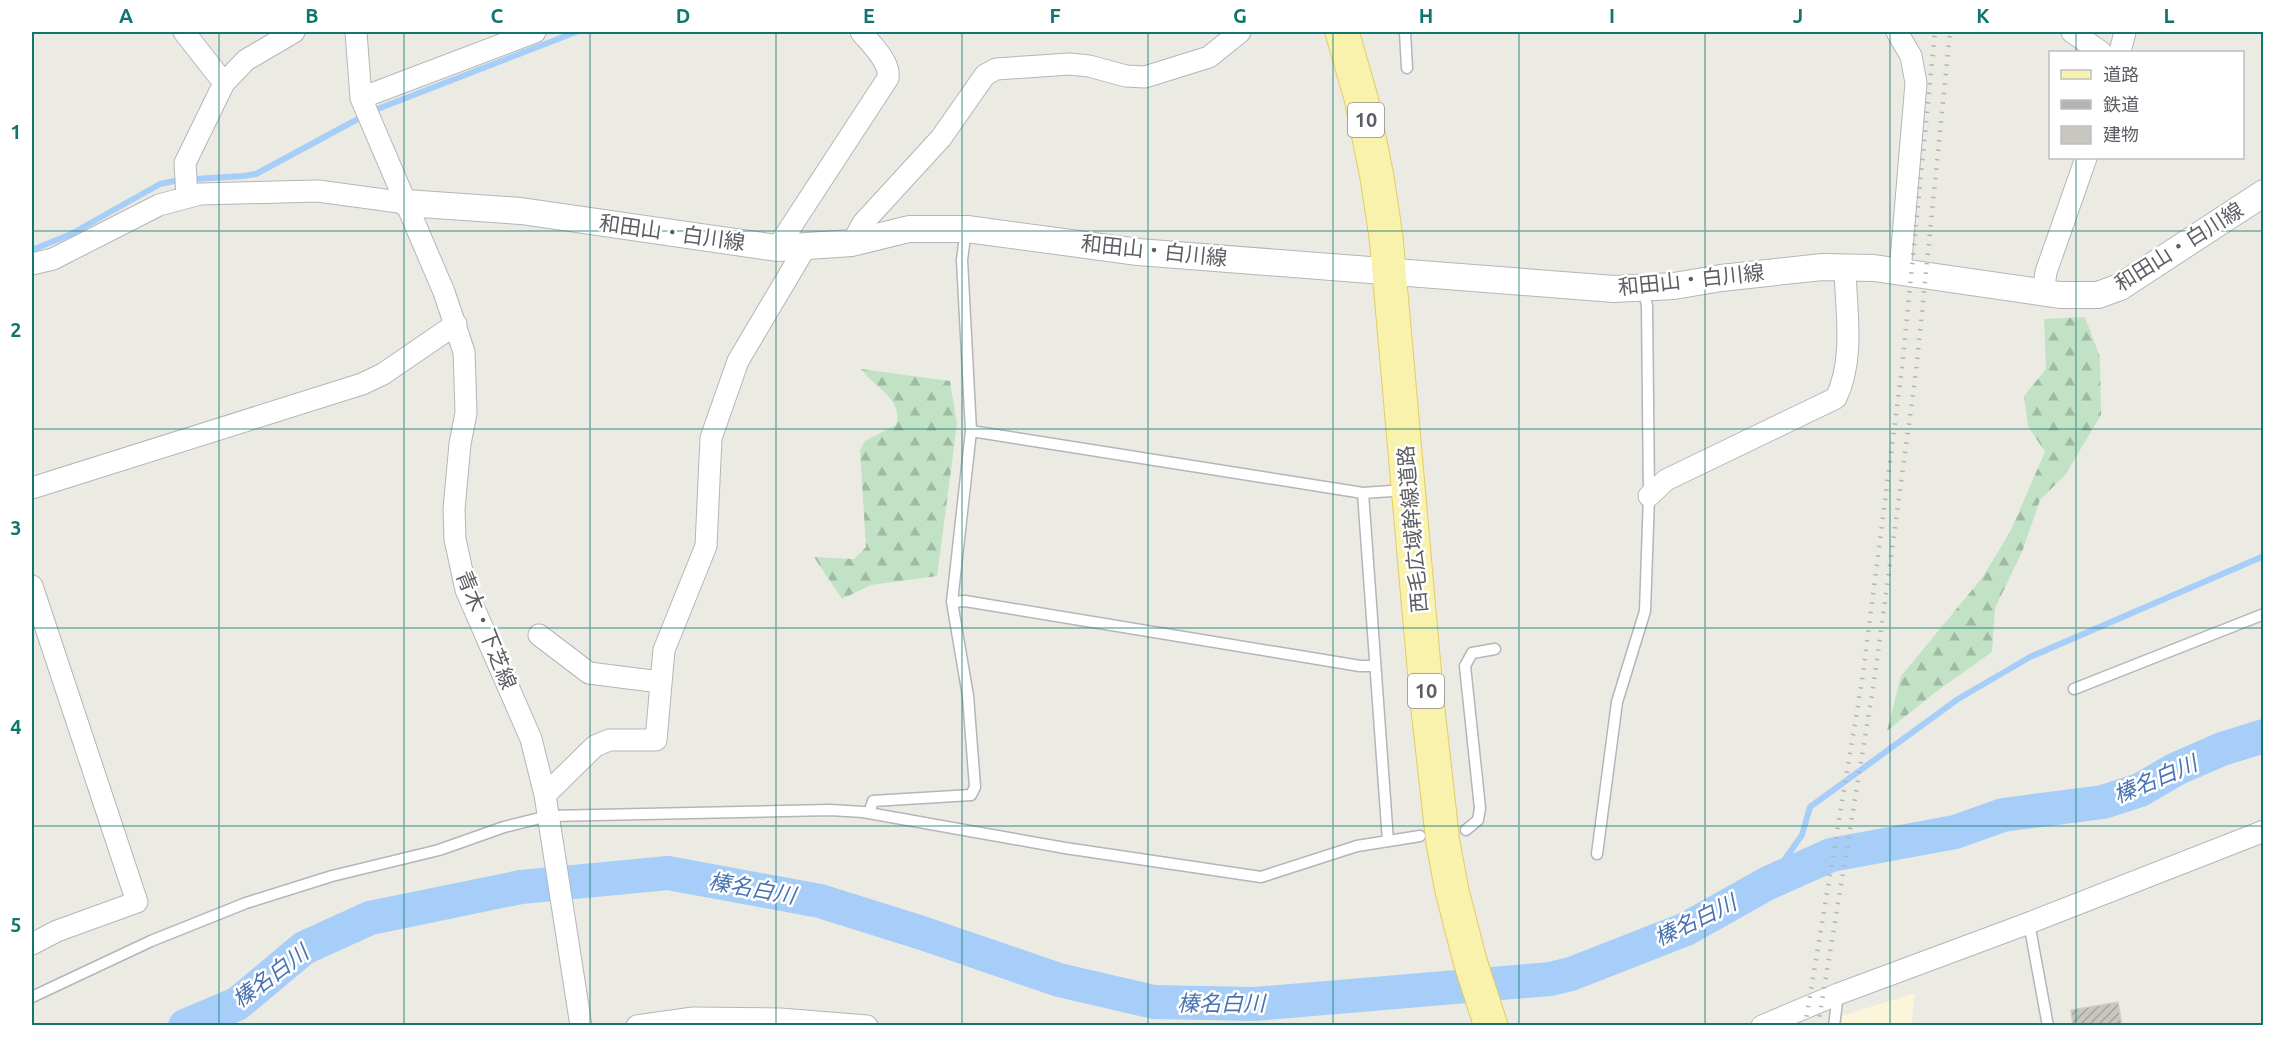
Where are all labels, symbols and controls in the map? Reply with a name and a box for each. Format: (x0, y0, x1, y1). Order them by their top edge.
text: A (119, 4, 133, 27)
text: B (305, 4, 319, 27)
text: C (491, 4, 504, 27)
text: D (676, 4, 690, 27)
text: E (863, 4, 875, 27)
text: F (1049, 4, 1061, 27)
text: G (1233, 4, 1247, 27)
text: H (1419, 4, 1433, 27)
text: I (1609, 4, 1615, 27)
text: J (1793, 4, 1803, 27)
text: K (1976, 4, 1990, 27)
text: L (2164, 4, 2175, 27)
legend (2049, 51, 2244, 159)
text: 道路 (2103, 64, 2139, 84)
text: 鉄道 (2103, 94, 2139, 114)
road number: 10 (1348, 103, 1384, 137)
text: 1 (10, 120, 22, 143)
text: 建物 (2103, 124, 2139, 144)
street label: 和田山・白川線 (2110, 197, 2247, 295)
street label: 和田山・白川線 (598, 210, 747, 254)
street label: 和田山・白川線 (1080, 230, 1228, 270)
street label: 和田山・白川線 (1617, 259, 1765, 299)
text: 2 (10, 318, 22, 341)
street label: 西毛広域幹線道路 (1393, 444, 1431, 614)
text: 3 (10, 516, 22, 539)
street label: 青木・下芝線 (452, 567, 522, 693)
road number: 10 (1408, 674, 1444, 708)
text: 4 (10, 715, 22, 738)
water label: 榛名白川 (2109, 749, 2202, 807)
water label: 榛名白川 (707, 868, 800, 908)
water label: 榛名白川 (1650, 888, 1742, 950)
text: 5 (10, 913, 22, 936)
water label: 榛名白川 (227, 938, 314, 1012)
water label: 榛名白川 (1177, 990, 1267, 1015)

